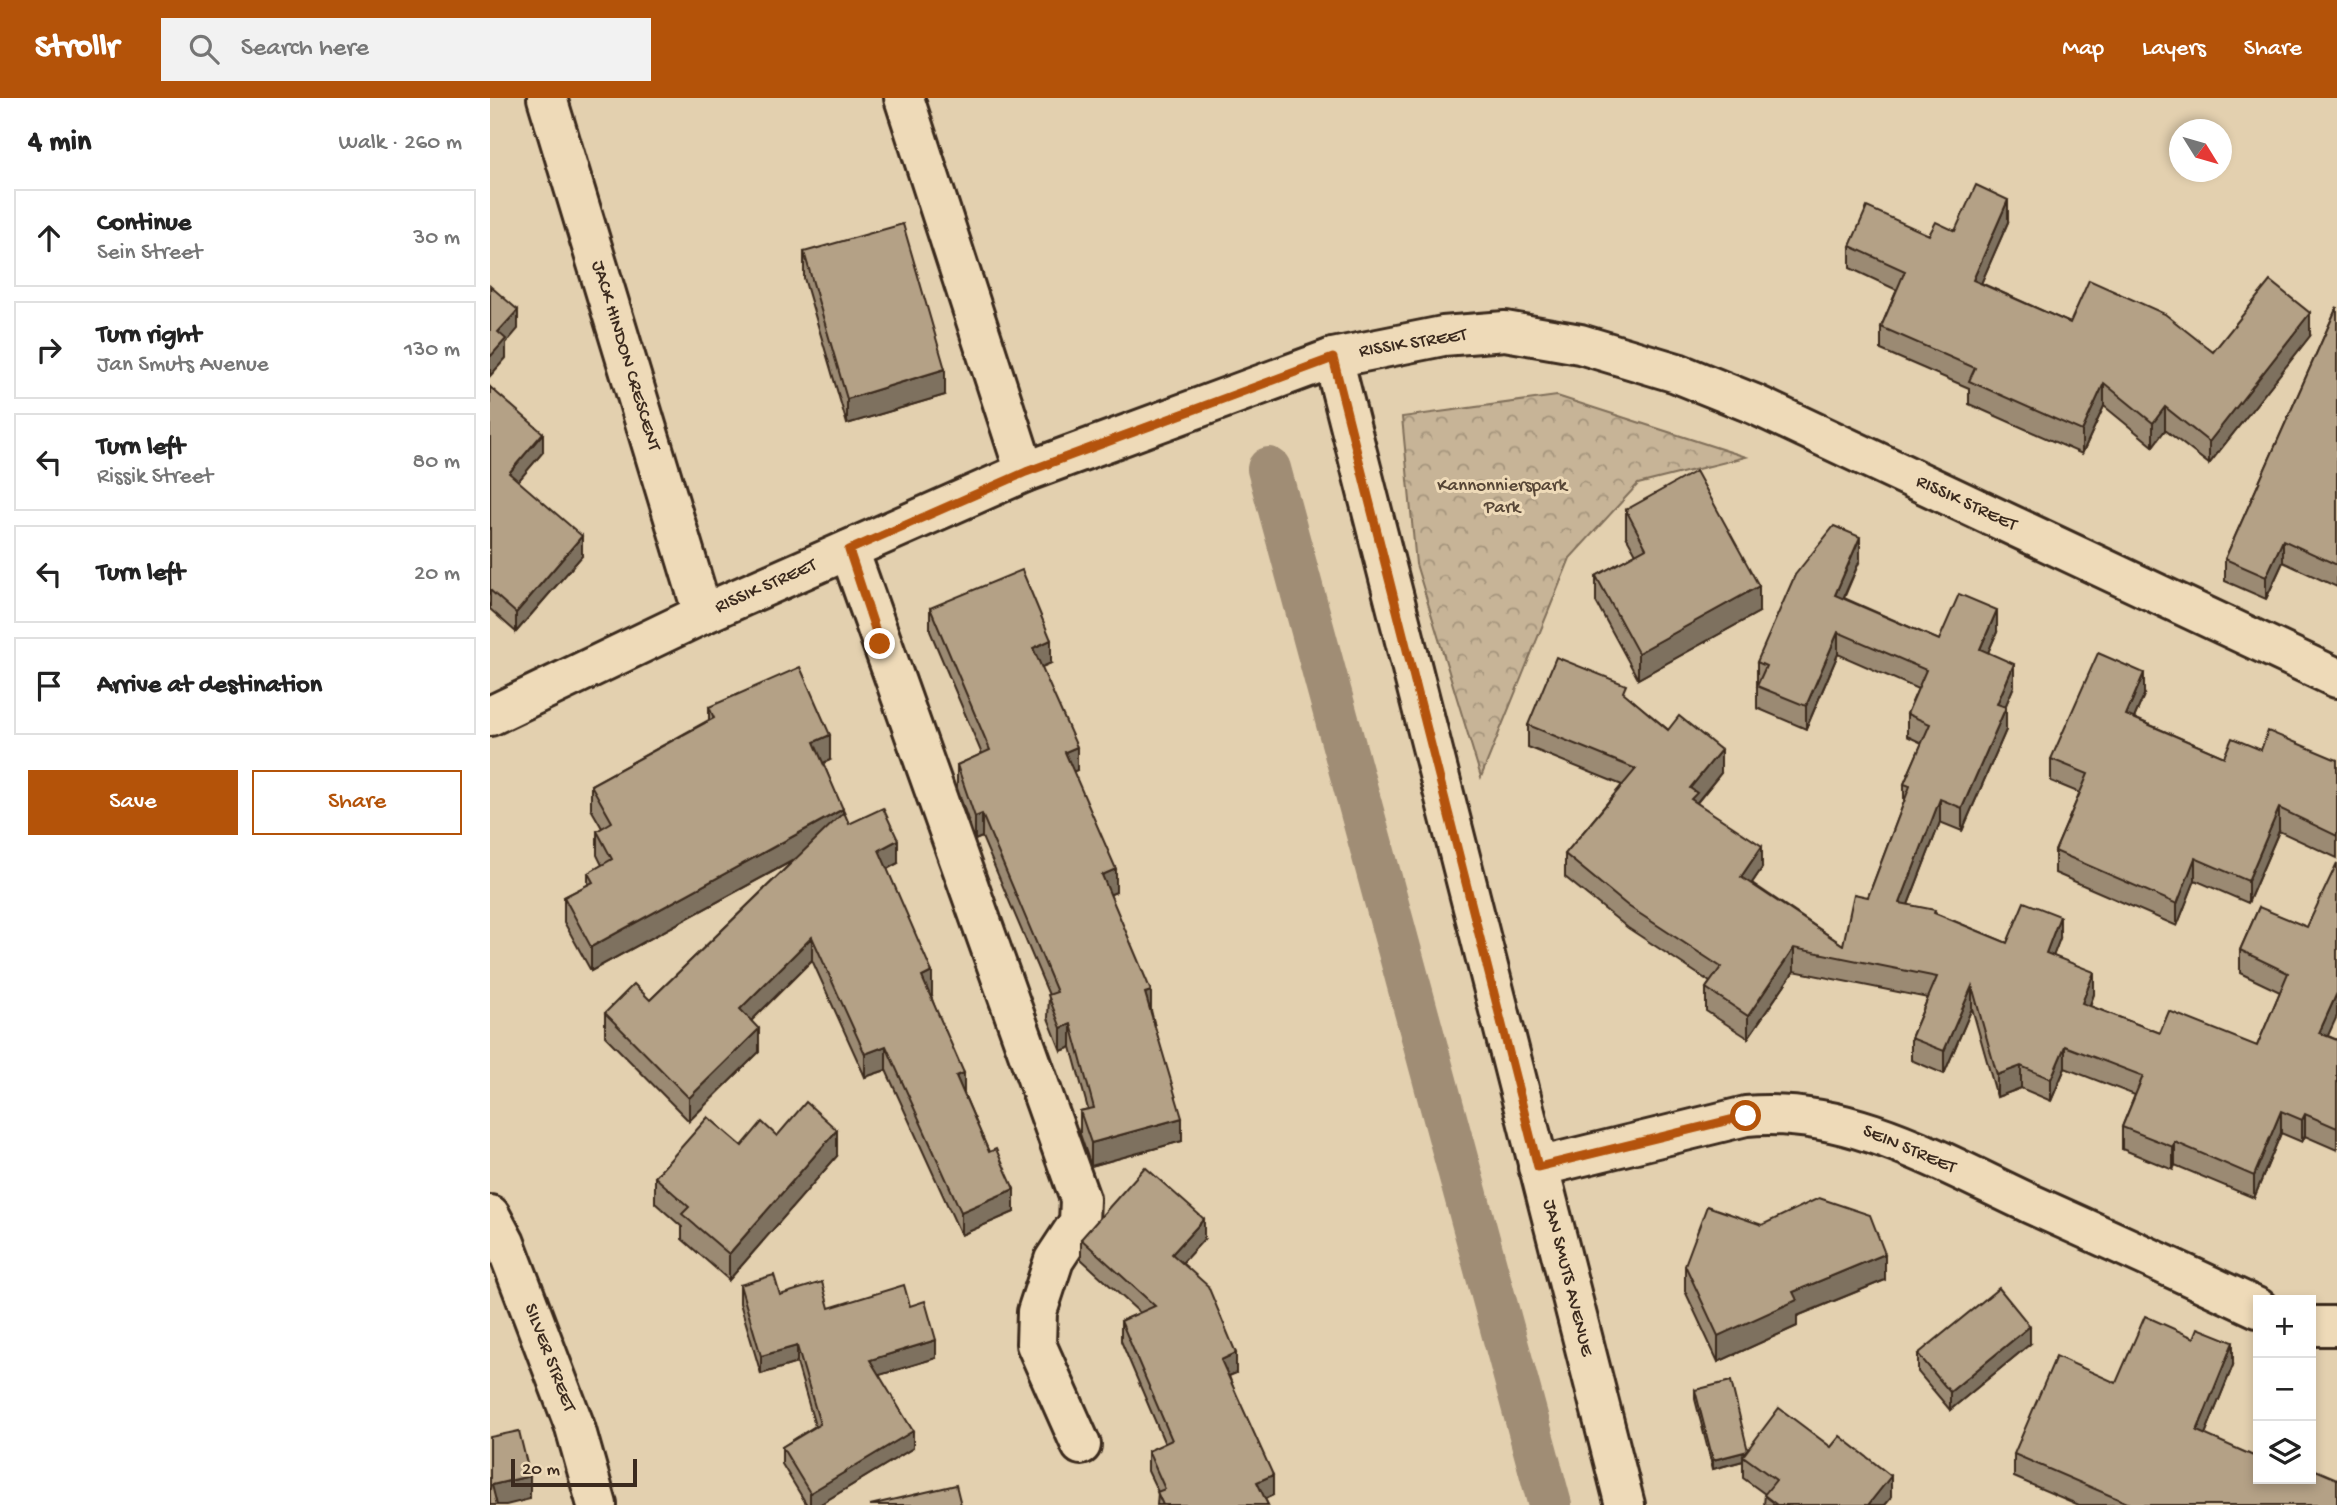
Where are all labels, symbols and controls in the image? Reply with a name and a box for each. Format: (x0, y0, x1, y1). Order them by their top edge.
search box (161, 18, 651, 81)
text: Strollr (35, 30, 119, 68)
icon: search (185, 30, 223, 68)
text: Search here (241, 34, 369, 65)
text: Map (2062, 35, 2104, 64)
text: Layers (2142, 35, 2206, 64)
text: Share (2244, 35, 2302, 64)
north arrow (2169, 119, 2232, 182)
text: 4 min (28, 126, 91, 161)
text: Walk · 260 m (338, 130, 462, 157)
text: Continue (97, 209, 191, 240)
icon: ahead (30, 219, 68, 257)
text: 30 m (413, 225, 460, 252)
text: Sein Street (97, 240, 202, 267)
street label: JACK HINDON CRESCENT (585, 258, 665, 455)
text: Turn right (97, 321, 201, 352)
street label: RISSIK STREET (1357, 324, 1469, 364)
icon: right (30, 331, 68, 369)
text: 130 m (404, 337, 460, 364)
text: Jan Smuts Avenue (97, 352, 269, 379)
text: Turn left (97, 433, 185, 464)
icon: left (30, 443, 68, 481)
text: 80 m (413, 449, 460, 476)
text: Rissik Street (97, 464, 213, 491)
street label: RISSIK STREET (1912, 471, 2021, 538)
park label: Kannonnierspark Park (1437, 475, 1568, 520)
street label: RISSIK STREET (712, 554, 821, 620)
icon: left (30, 555, 68, 593)
text: Turn left (97, 559, 185, 590)
text: 20 m (414, 561, 460, 588)
route end (864, 628, 895, 659)
icon: arrive (30, 667, 68, 705)
text: Arrive at destination (97, 671, 322, 702)
button: Save (28, 770, 238, 835)
button: Share (252, 770, 462, 835)
route start (1730, 1100, 1761, 1131)
street label: SEIN STREET (1859, 1120, 1960, 1180)
street label: JAN SMUTS AVENUE (1536, 1197, 1598, 1360)
map controls (2253, 1295, 2316, 1484)
button: + (2253, 1295, 2316, 1358)
street label: SILVER STREET (518, 1301, 580, 1416)
button: − (2253, 1358, 2316, 1421)
button: layers (2253, 1421, 2316, 1484)
scale bar (511, 1456, 637, 1488)
text: 20 m (522, 1459, 560, 1482)

